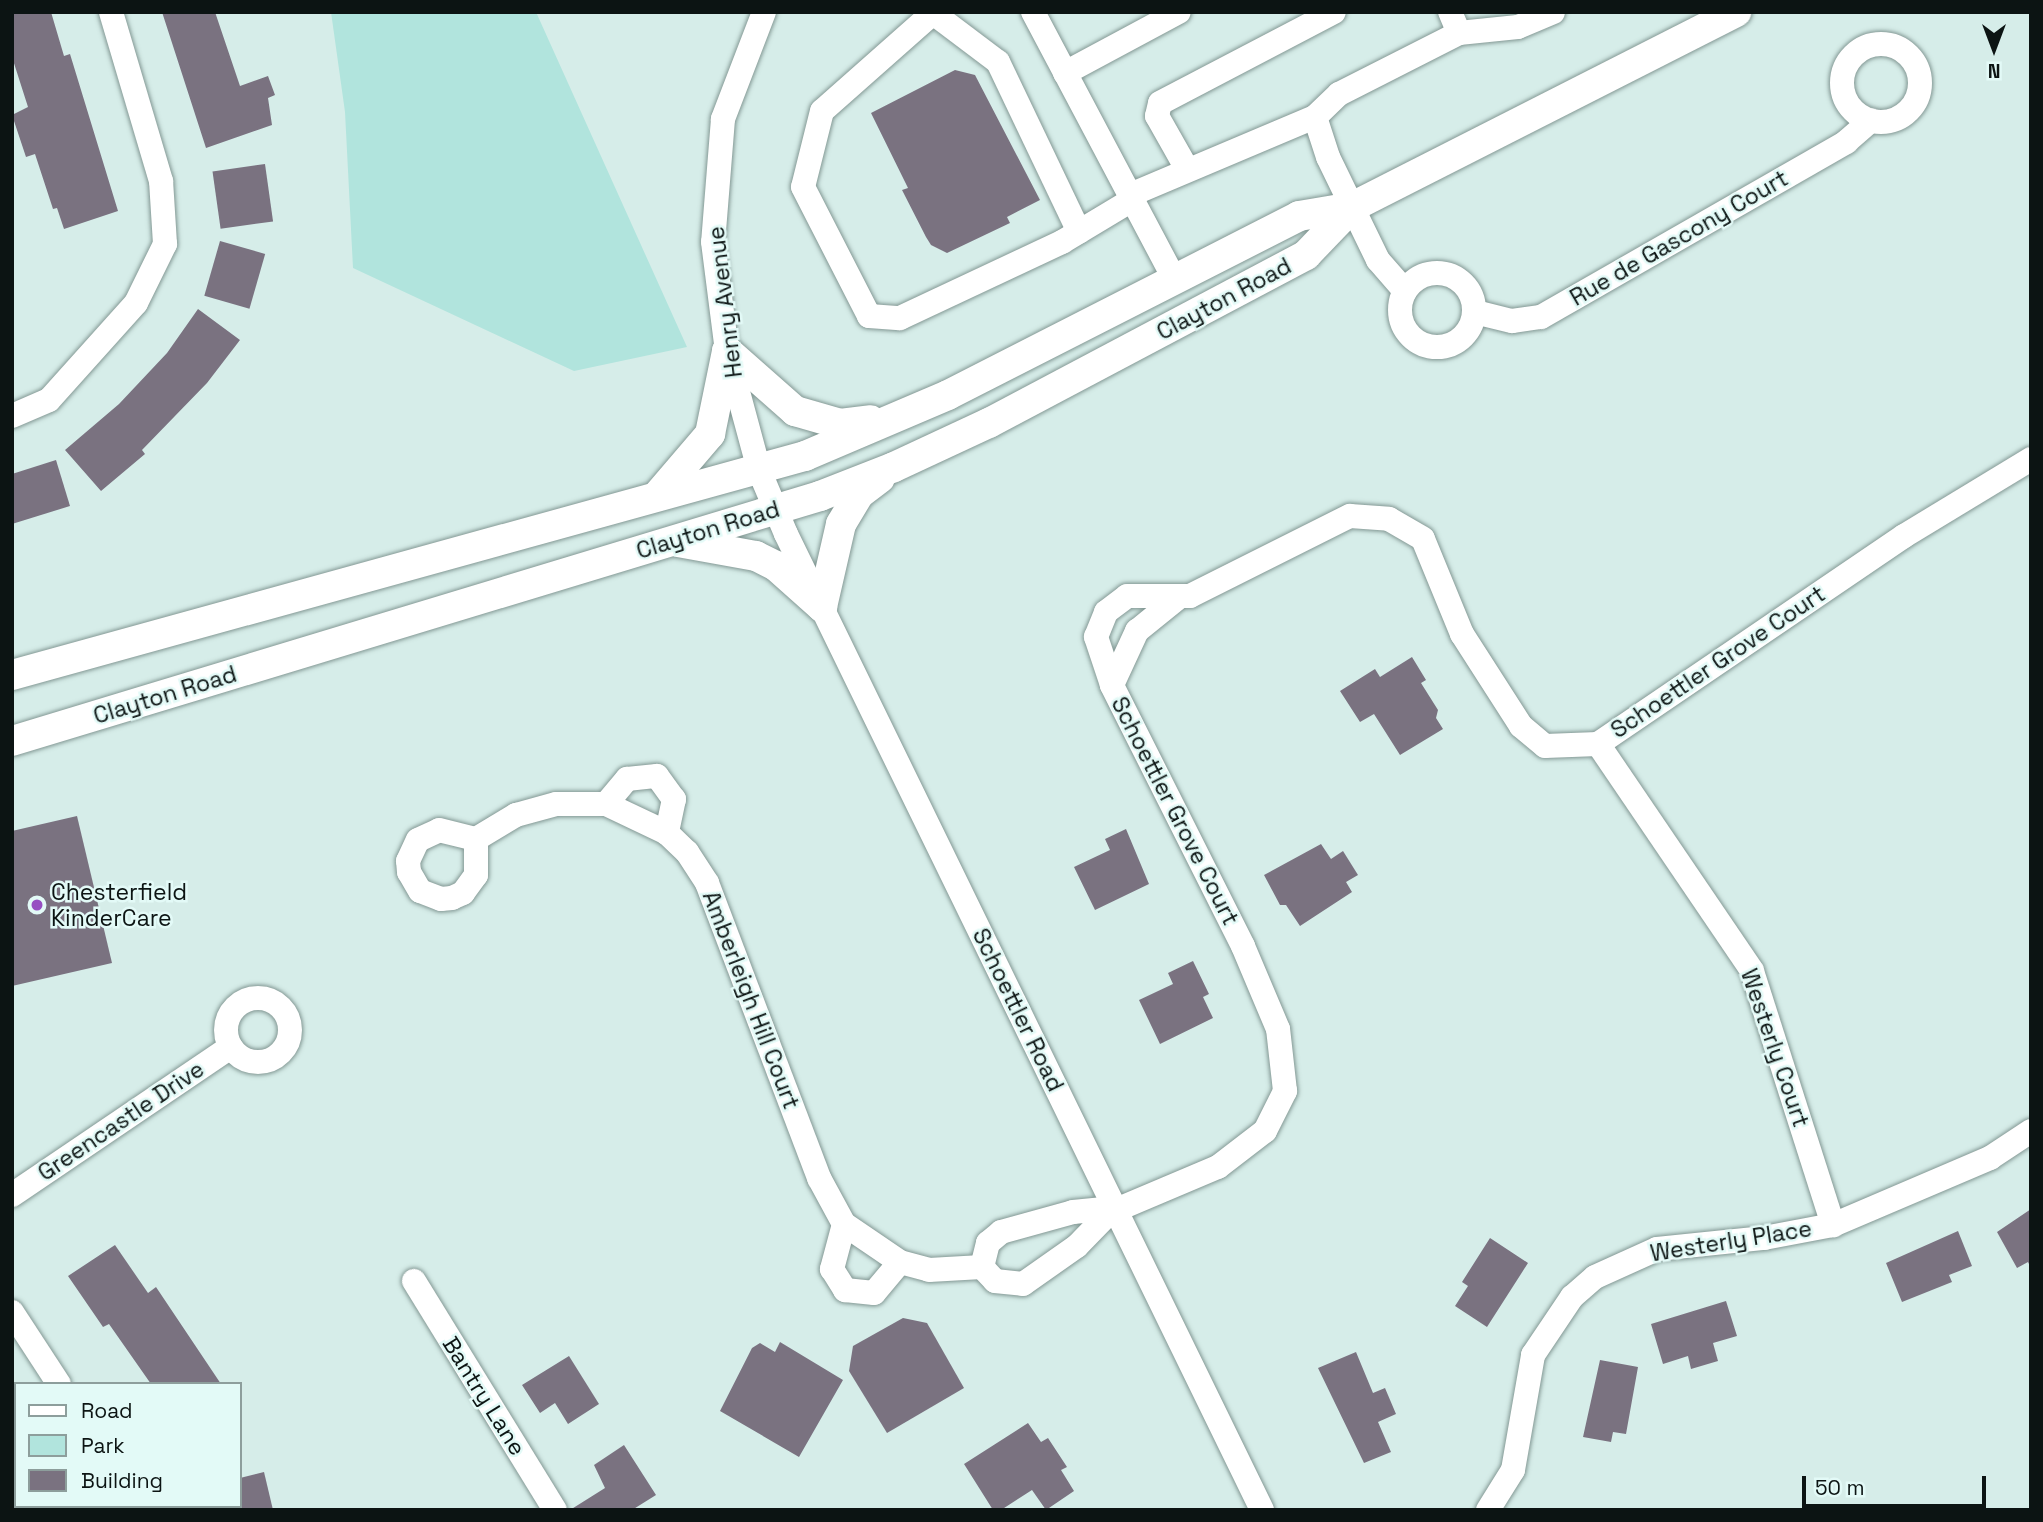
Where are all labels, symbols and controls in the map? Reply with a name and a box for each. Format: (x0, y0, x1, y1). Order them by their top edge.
north arrow (1959, 14, 2029, 84)
text: N (1988, 58, 2000, 83)
street label: Rue de Gascony Court (1565, 164, 1793, 312)
street label: Henry Avenue (702, 225, 748, 379)
street label: Clayton Road (1152, 252, 1296, 346)
street label: Clayton Road (633, 495, 783, 565)
street label: Schoettler Grove Court (1606, 580, 1830, 744)
street label: Clayton Road (90, 660, 240, 730)
street label: Schoettler Grove Court (1105, 692, 1245, 930)
place label: Chesterfield KinderCare (51, 878, 187, 932)
street label: Amberleigh Hill Court (697, 887, 805, 1113)
marker: Chesterfield KinderCare (29, 897, 45, 913)
street label: Schoettler Road (967, 924, 1069, 1096)
street label: Westerly Court (1735, 965, 1815, 1131)
street label: Greencastle Drive (33, 1055, 209, 1187)
street label: Westerly Place (1648, 1215, 1814, 1267)
street label: Bantry Lane (437, 1331, 531, 1461)
legend (14, 1382, 242, 1508)
text: Road (81, 1397, 133, 1424)
text: Park (81, 1432, 125, 1459)
scale bar (1805, 1462, 1989, 1506)
text: Building (81, 1467, 163, 1494)
text: 50 m (1815, 1474, 1865, 1501)

